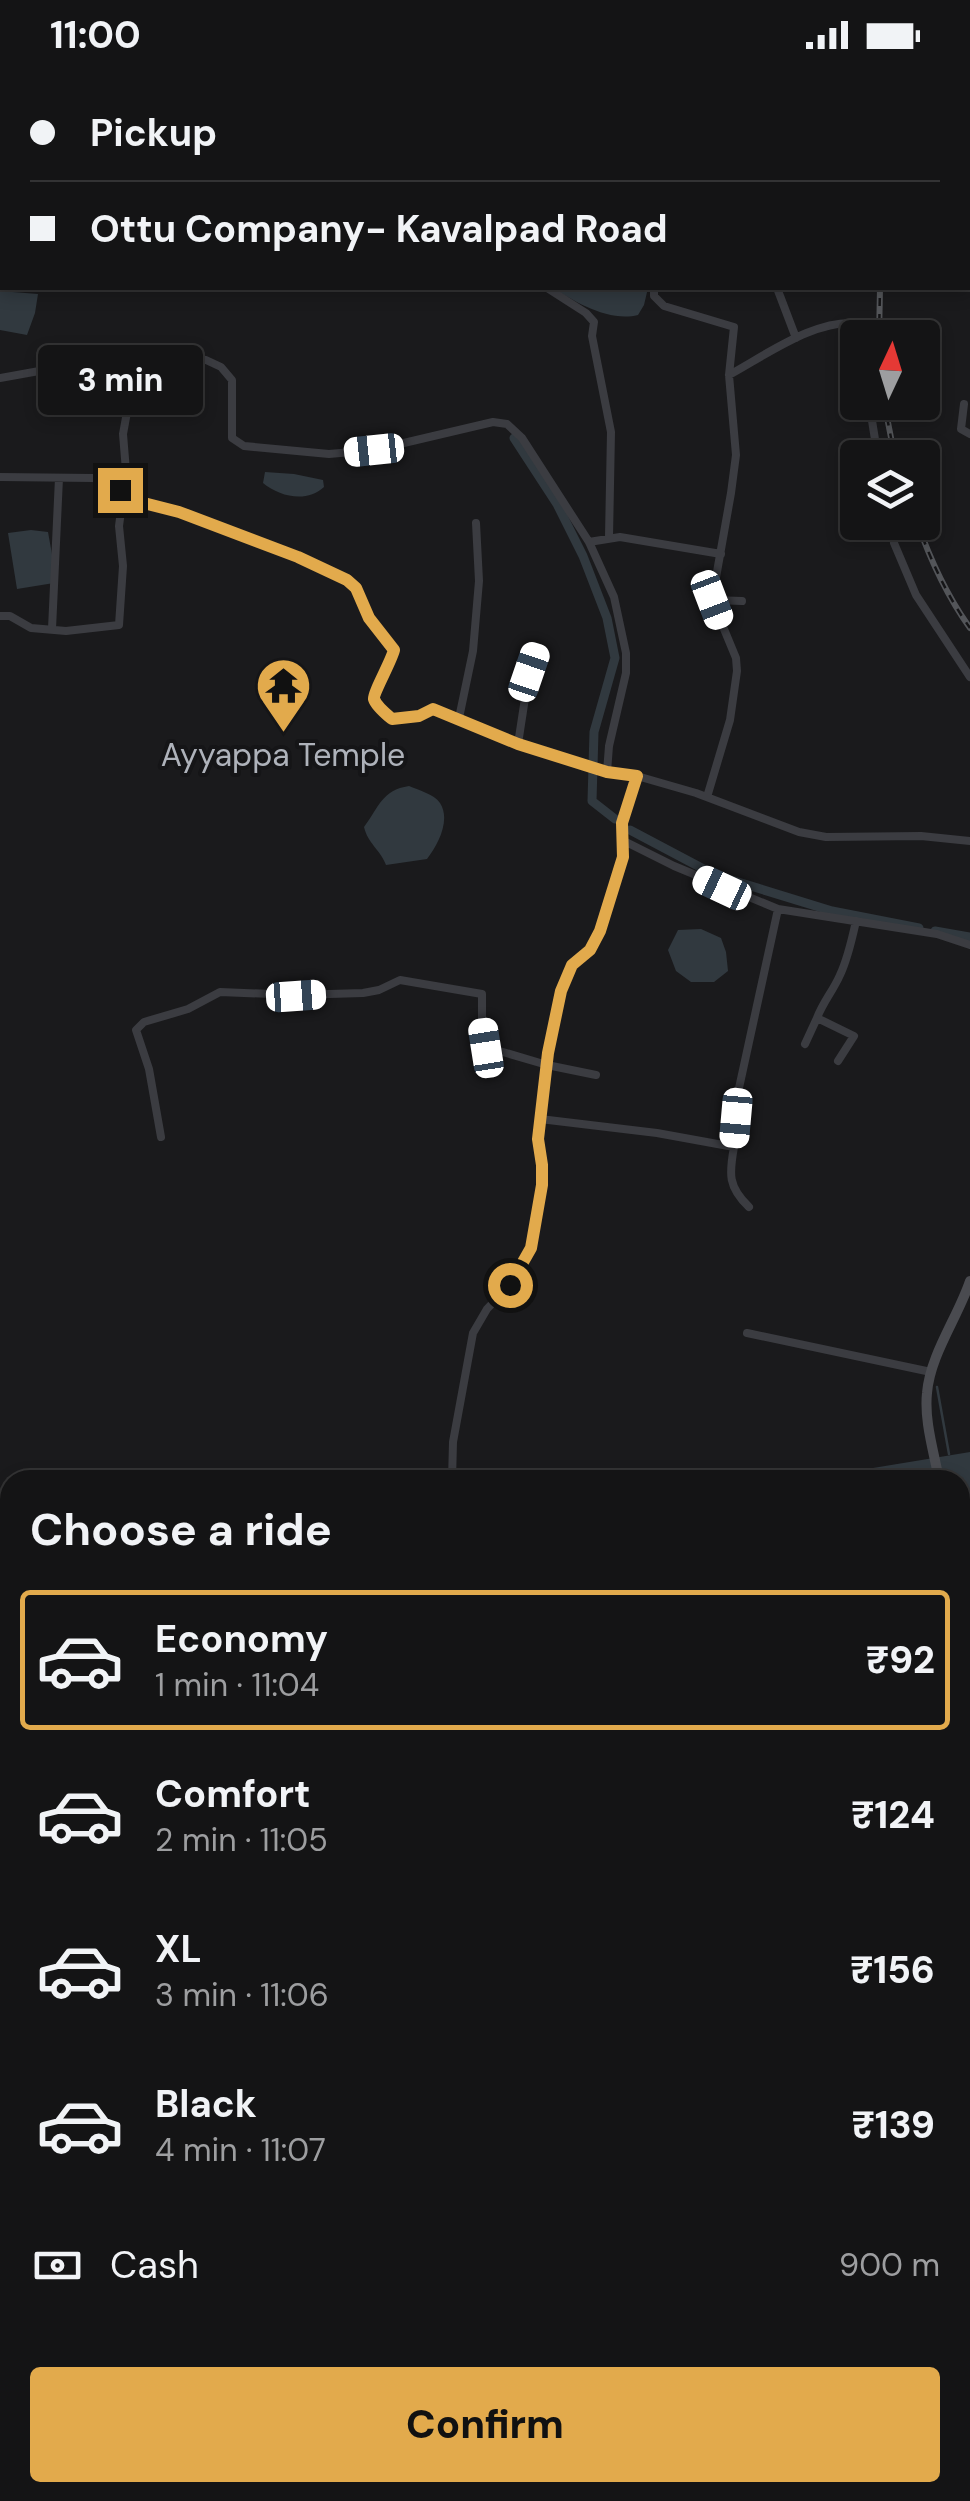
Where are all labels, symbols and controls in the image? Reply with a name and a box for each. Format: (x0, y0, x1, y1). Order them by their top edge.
text: 11:00 (50, 10, 141, 60)
text: Pickup (90, 108, 217, 158)
text: Ottu Company- Kavalpad Road (90, 204, 668, 254)
north arrow (840, 320, 940, 420)
map controls (840, 320, 940, 540)
callout: 3 min (38, 345, 202, 415)
text: 3 min (78, 359, 163, 401)
car (343, 432, 405, 468)
button: layers (840, 440, 940, 540)
route end (98, 468, 143, 513)
car (687, 567, 737, 633)
car (505, 639, 553, 705)
temple icon: Ayyappa Temple (253, 656, 313, 735)
place label: Ayyappa Temple (161, 734, 405, 776)
car (688, 862, 756, 914)
car (265, 979, 327, 1013)
car (466, 1016, 506, 1080)
car (718, 1087, 754, 1149)
route start (488, 1263, 533, 1308)
text: Choose a ride (30, 1500, 332, 1559)
text: Economy (155, 1614, 328, 1664)
icon: car (35, 1615, 125, 1705)
text: ₹92 (866, 1635, 935, 1685)
text: 1 min · 11:04 (155, 1664, 319, 1706)
text: Comfort (155, 1769, 311, 1819)
icon: car (35, 1770, 125, 1860)
text: ₹124 (851, 1790, 935, 1840)
text: 2 min · 11:05 (155, 1819, 328, 1861)
text: XL (155, 1924, 202, 1974)
icon: car (35, 1925, 125, 2015)
text: ₹156 (850, 1945, 935, 1995)
text: 3 min · 11:06 (155, 1974, 329, 2016)
text: Black (155, 2079, 257, 2129)
icon: car (35, 2080, 125, 2170)
text: ₹139 (851, 2100, 935, 2150)
text: 4 min · 11:07 (155, 2129, 326, 2171)
icon: cash (30, 2238, 85, 2293)
text: Cash (110, 2240, 199, 2290)
text: 900 m (839, 2244, 940, 2286)
button: Confirm (30, 2367, 940, 2482)

